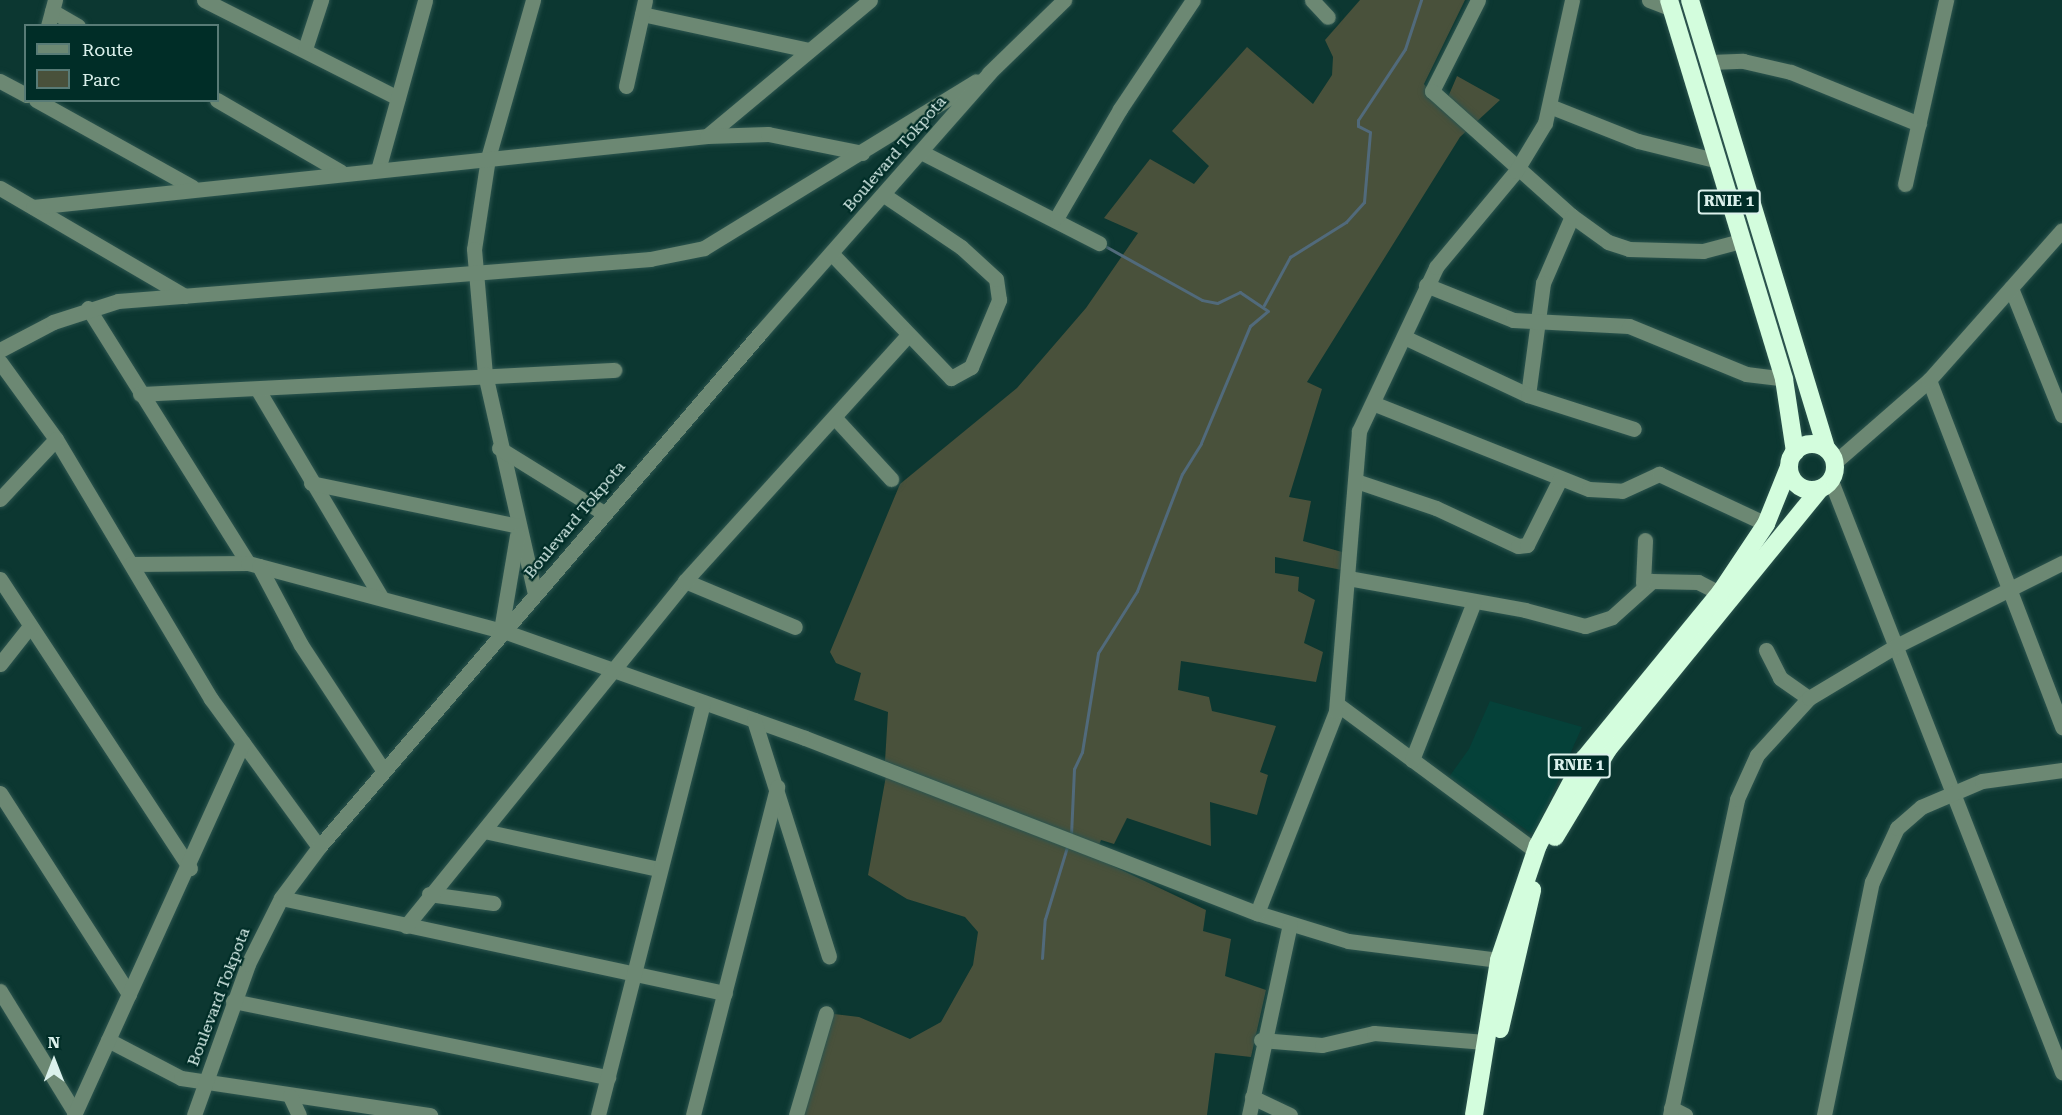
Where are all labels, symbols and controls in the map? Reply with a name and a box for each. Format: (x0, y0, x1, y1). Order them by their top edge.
legend (24, 24, 219, 102)
text: Route (82, 39, 133, 60)
text: Parc (82, 69, 120, 90)
street label: Boulevard Tokpota (840, 92, 950, 216)
road number: RNIE 1 (1698, 190, 1760, 214)
street label: Boulevard Tokpota (521, 458, 629, 582)
road number: RNIE 1 (1548, 754, 1610, 778)
street label: Boulevard Tokpota (184, 925, 254, 1069)
north arrow (24, 1031, 84, 1091)
text: N (48, 1033, 60, 1052)

